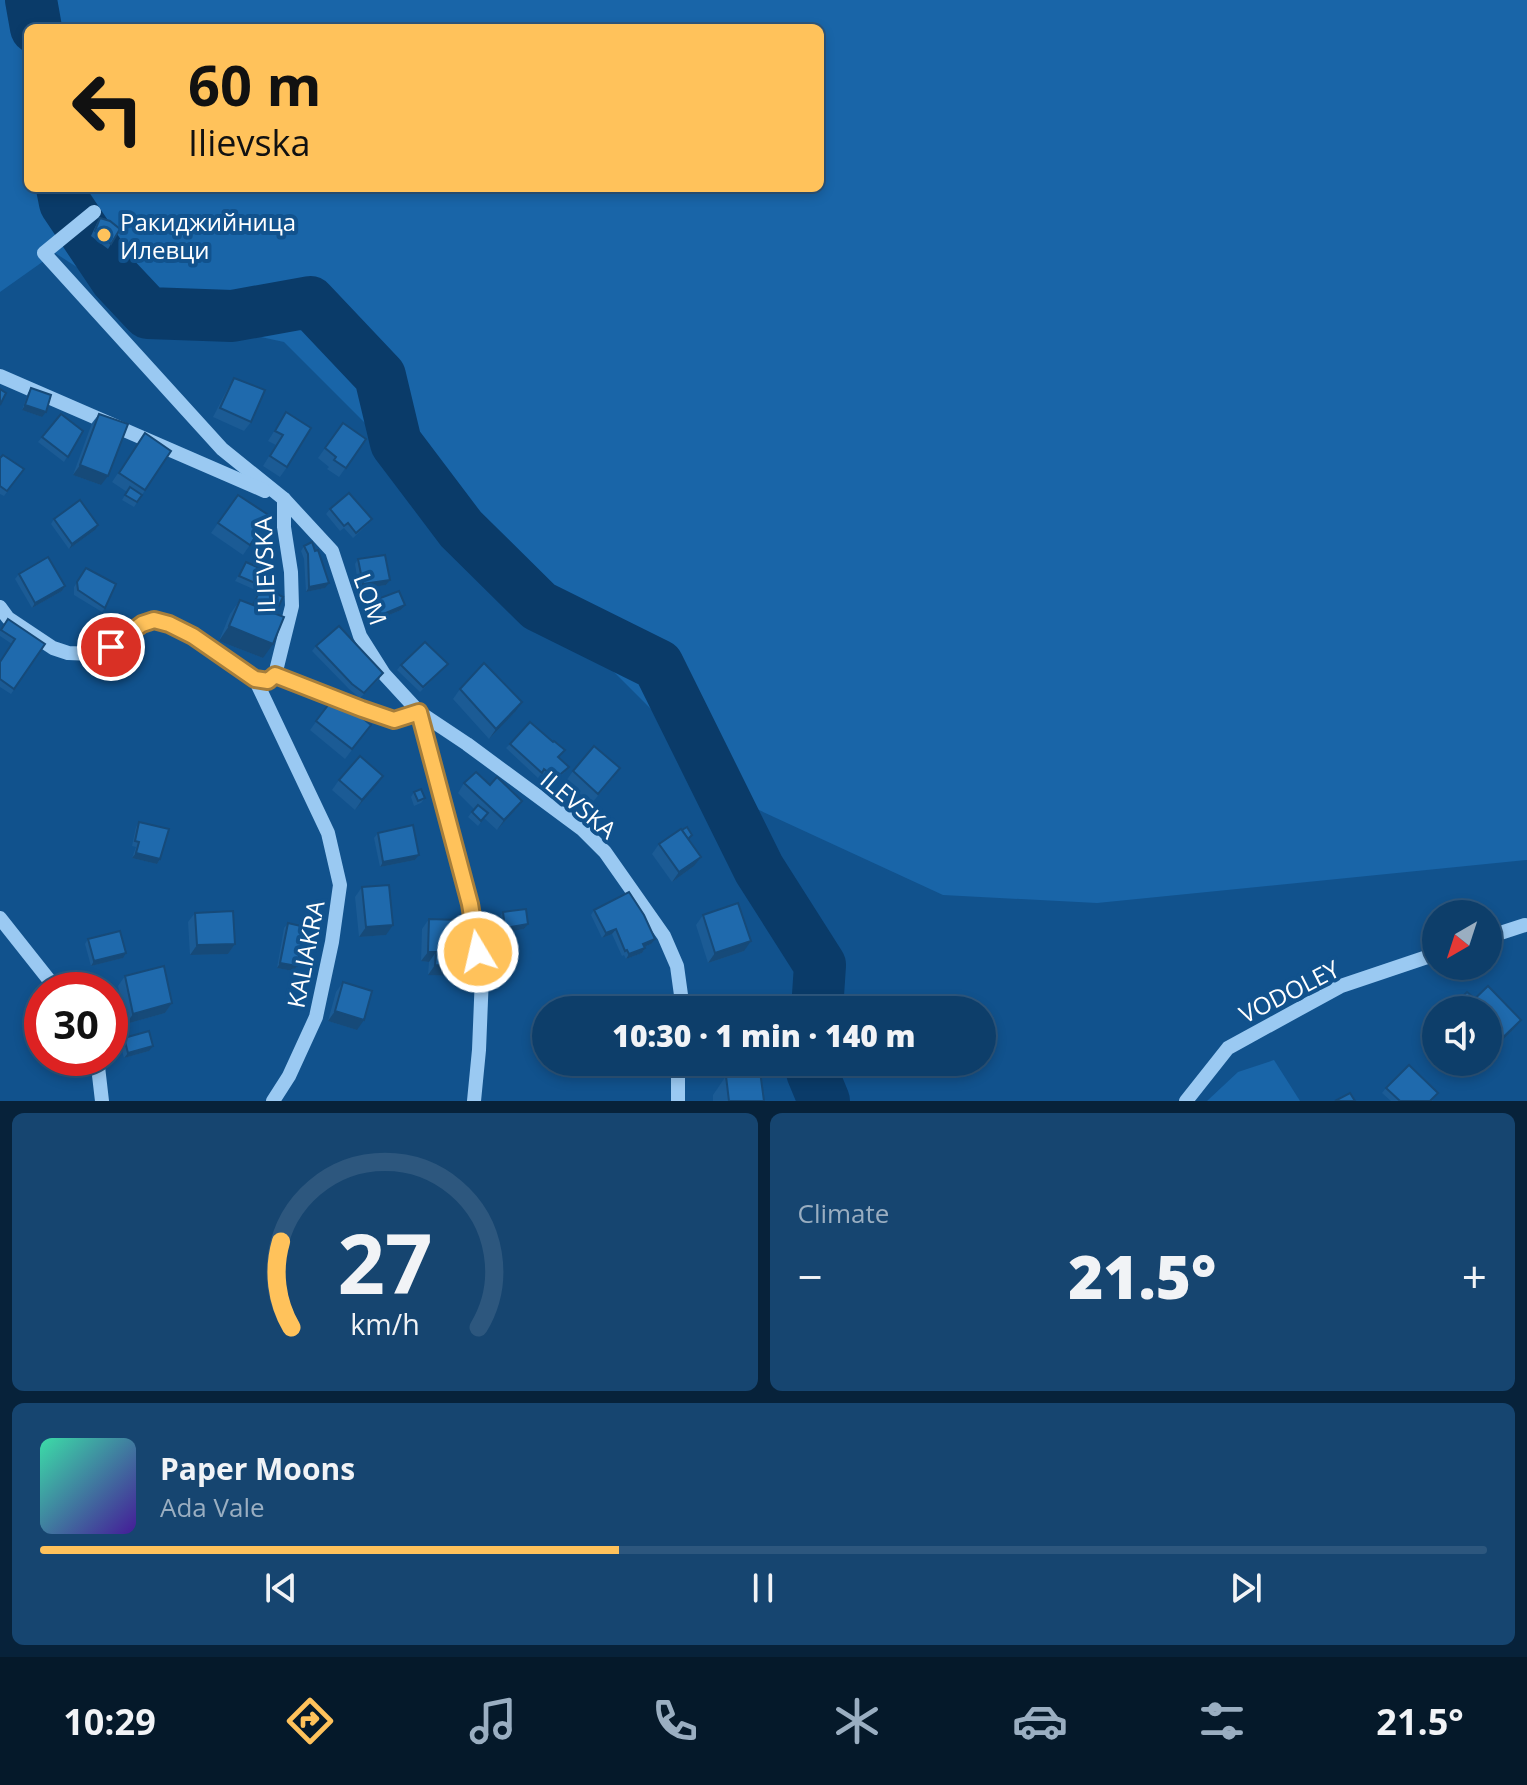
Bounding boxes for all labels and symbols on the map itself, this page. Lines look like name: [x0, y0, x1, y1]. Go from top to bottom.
place label: Ракиджийница Илевци: [120, 205, 296, 266]
marker: Ракиджийница Илевци: [95, 226, 113, 244]
street label: ILIEVSKA: [246, 515, 282, 614]
street label: LOM: [346, 569, 396, 629]
pin: [77, 613, 145, 681]
street label: ILEVSKA: [534, 762, 625, 846]
street label: KALIAKRA: [278, 897, 332, 1011]
north arrow: [1422, 900, 1502, 980]
position arrow: [436, 910, 520, 994]
street label: VODOLEY: [1233, 951, 1345, 1030]
speed limit sign: 30: [24, 972, 128, 1076]

